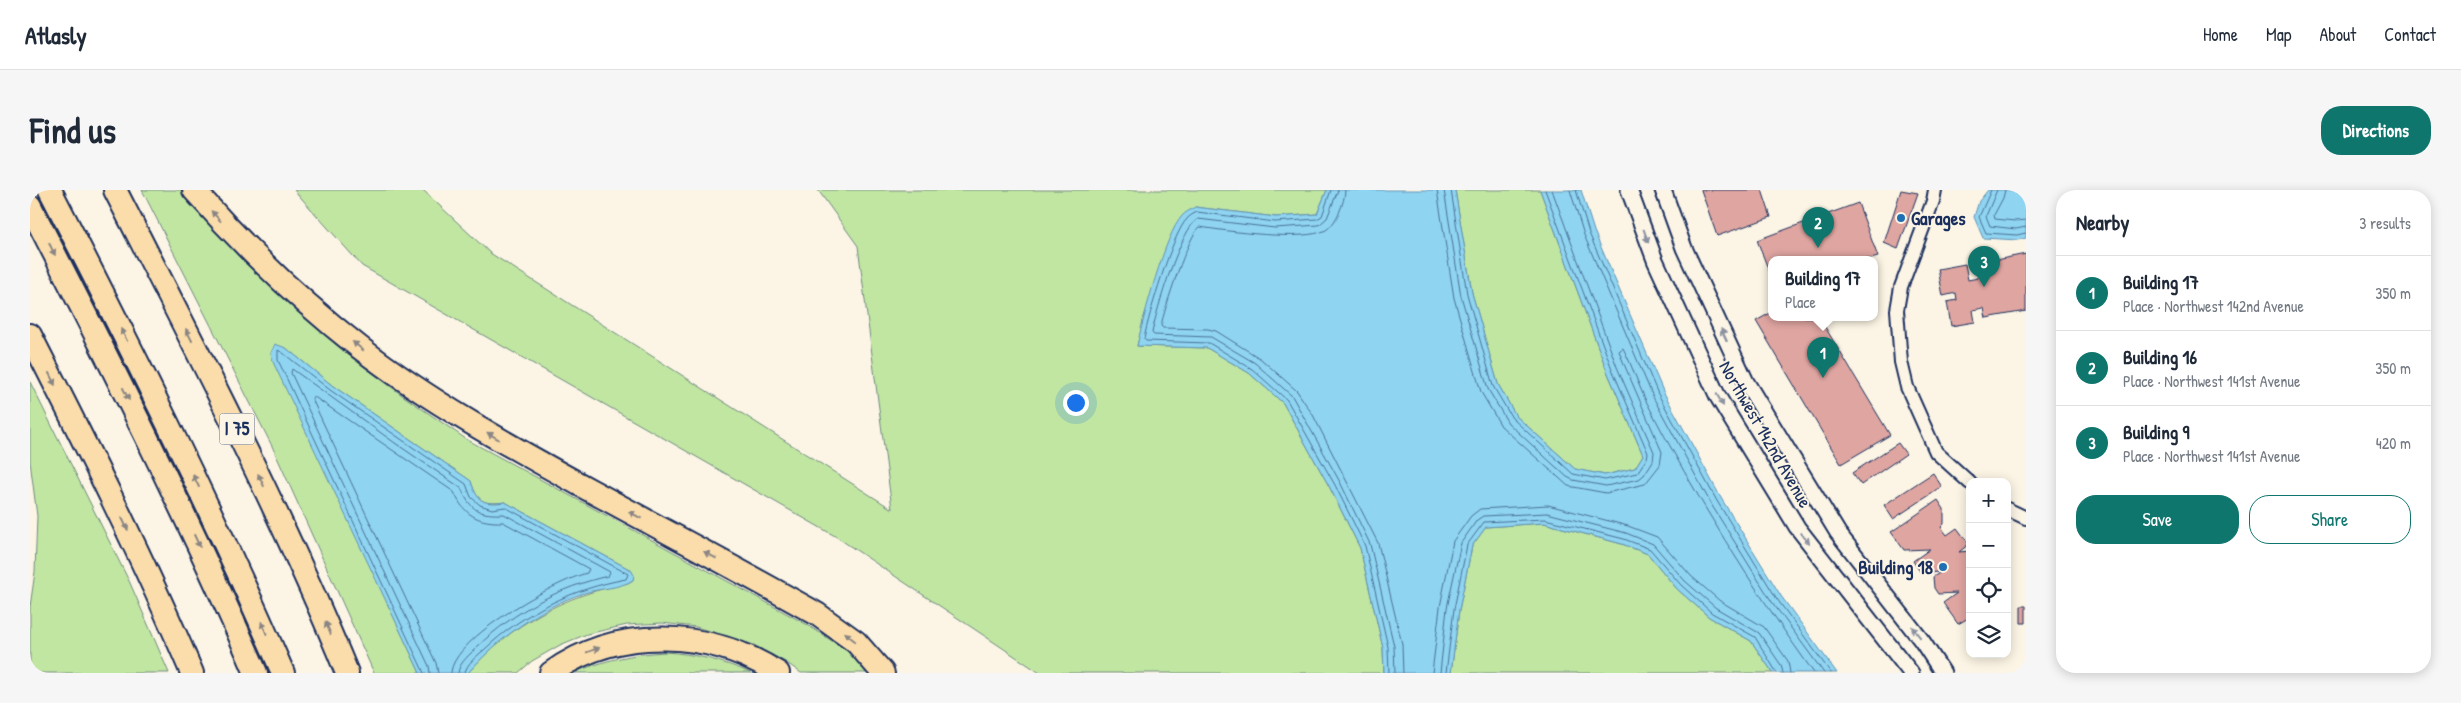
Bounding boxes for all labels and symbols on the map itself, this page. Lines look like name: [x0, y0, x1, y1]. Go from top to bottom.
place label: Garages: [1911, 205, 1966, 232]
pin: 2: [1802, 207, 1834, 248]
one-way arrow: [211, 209, 222, 222]
marker: Garages: [1895, 212, 1907, 224]
one-way arrow: [1642, 229, 1650, 244]
one-way arrow: [48, 242, 56, 257]
pin: 3: [1968, 246, 2000, 287]
one-way arrow: [185, 327, 193, 342]
one-way arrow: [120, 328, 128, 342]
one-way arrow: [1720, 328, 1728, 342]
pin: 1: [1807, 337, 1839, 378]
one-way arrow: [352, 340, 365, 351]
street label: Northwest 142nd Avenue: [1713, 356, 1819, 513]
one-way arrow: [48, 371, 56, 386]
one-way arrow: [122, 387, 130, 401]
your location: [1063, 390, 1089, 416]
one-way arrow: [1716, 392, 1724, 407]
road number: I 75: [220, 413, 254, 444]
one-way arrow: [486, 432, 499, 441]
one-way arrow: [192, 473, 201, 488]
one-way arrow: [257, 473, 265, 487]
one-way arrow: [629, 510, 642, 519]
one-way arrow: [121, 517, 129, 531]
one-way arrow: [1800, 531, 1811, 544]
one-way arrow: [192, 533, 201, 548]
one-way arrow: [702, 551, 717, 559]
place label: Building 18: [1858, 554, 1933, 581]
marker: Building 18: [1937, 561, 1949, 573]
one-way arrow: [260, 621, 268, 635]
one-way arrow: [323, 621, 331, 635]
one-way arrow: [1911, 626, 1921, 639]
one-way arrow: [843, 632, 856, 643]
one-way arrow: [586, 646, 601, 654]

